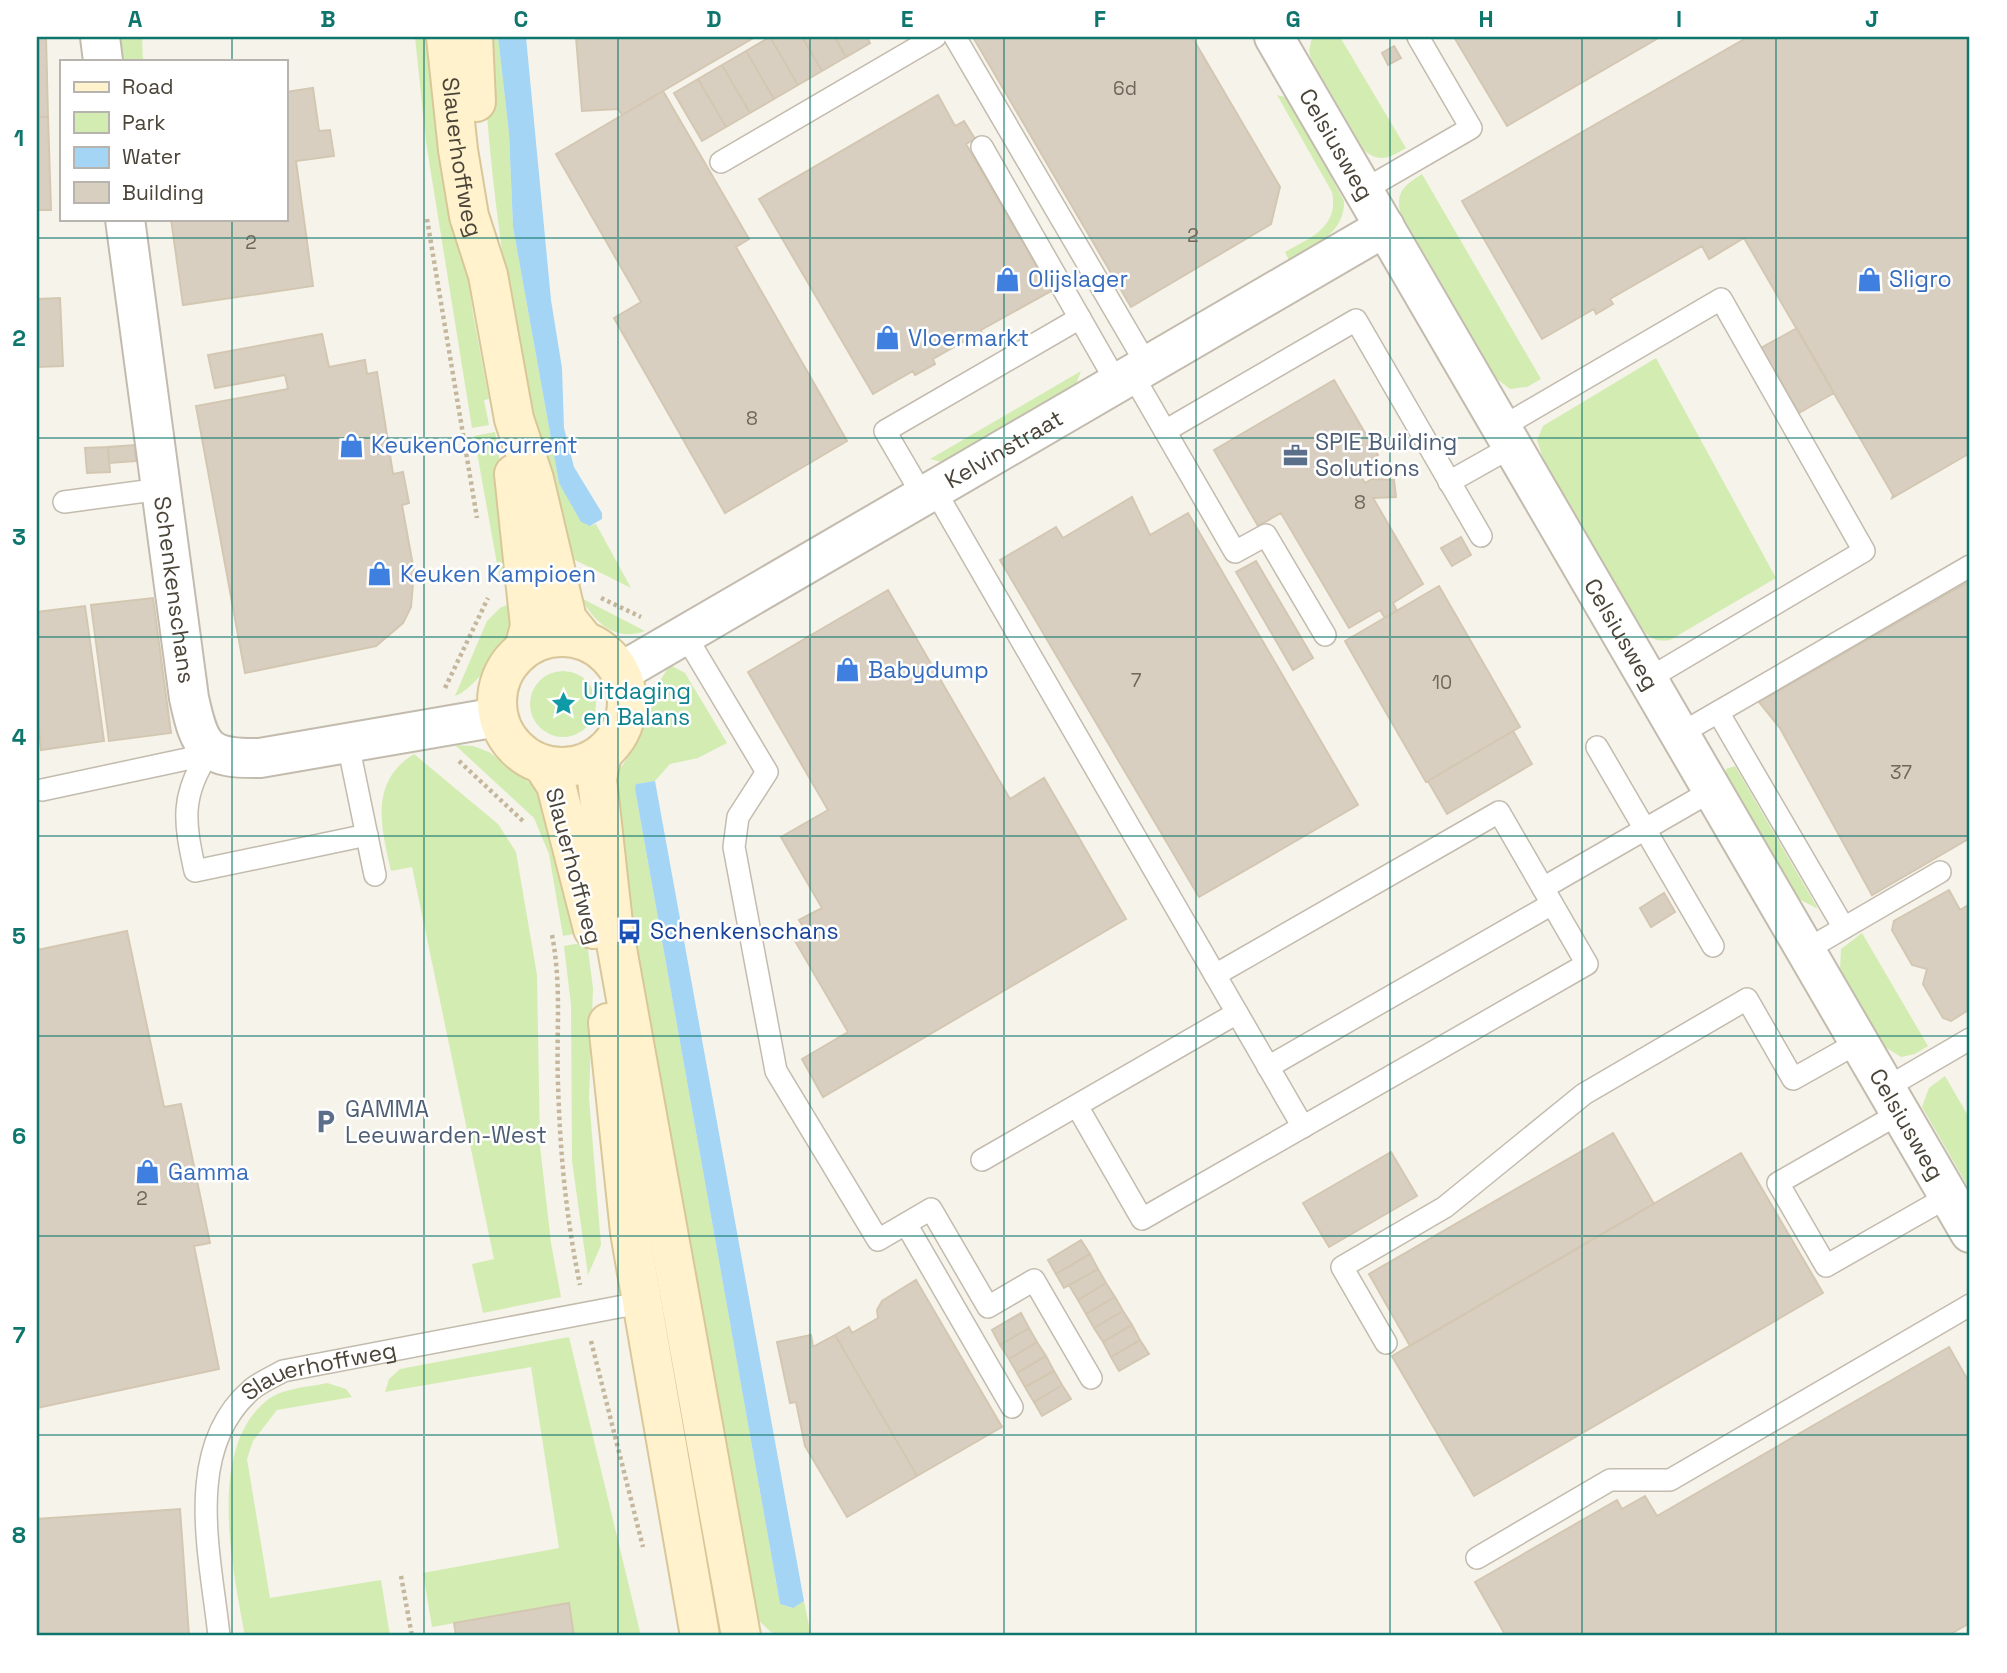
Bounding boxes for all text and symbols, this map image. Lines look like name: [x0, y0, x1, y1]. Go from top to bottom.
text: A: [128, 4, 143, 34]
text: B: [320, 4, 336, 34]
text: C: [514, 4, 528, 34]
text: D: [706, 4, 722, 34]
text: E: [901, 4, 913, 34]
text: F: [1094, 4, 1106, 34]
text: G: [1285, 4, 1301, 34]
text: H: [1478, 4, 1494, 34]
text: I: [1676, 4, 1682, 34]
text: J: [1865, 4, 1879, 34]
legend: [60, 60, 287, 220]
text: Road: [122, 73, 174, 100]
street label: Slauerhoffweg: [435, 76, 490, 241]
house number: 6d: [1113, 76, 1137, 101]
street label: Celsiusweg: [1292, 83, 1381, 205]
text: Park: [122, 109, 166, 136]
text: 1: [14, 123, 24, 153]
text: Water: [122, 143, 181, 170]
text: Building: [122, 179, 204, 206]
house number: 2: [1187, 223, 1199, 248]
house number: 2: [245, 230, 257, 255]
place label: Olijslager: [1028, 264, 1128, 294]
place label: Sligro: [1889, 264, 1952, 294]
shop icon: Olijslager: [994, 265, 1022, 293]
shop icon: Sligro: [1855, 265, 1883, 293]
text: 2: [12, 323, 26, 353]
place label: Vloermarkt: [908, 323, 1029, 353]
shop icon: Vloermarkt: [874, 324, 902, 352]
street label: Kelvinstraat: [939, 403, 1068, 495]
house number: 8: [746, 406, 758, 431]
place label: SPIE Building Solutions: [1315, 427, 1457, 483]
place label: KeukenConcurrent: [371, 430, 578, 460]
shop icon: KeukenConcurrent: [337, 431, 365, 459]
office icon: SPIE Building Solutions: [1281, 441, 1309, 469]
house number: 8: [1354, 490, 1366, 515]
street label: Schenkenschans: [147, 494, 202, 685]
text: 3: [12, 522, 26, 552]
place label: Keuken Kampioen: [400, 559, 596, 589]
shop icon: Keuken Kampioen: [366, 560, 394, 588]
street label: Celsiusweg: [1577, 573, 1666, 696]
place label: Babydump: [868, 655, 989, 685]
shop icon: Babydump: [834, 656, 862, 684]
house number: 7: [1131, 668, 1142, 693]
house number: 10: [1432, 670, 1452, 695]
place label: Uitdaging en Balans: [583, 676, 691, 732]
place icon: Uitdaging en Balans: [549, 690, 577, 718]
text: 4: [12, 722, 27, 752]
house number: 37: [1890, 760, 1912, 785]
street label: Slauerhoffweg: [539, 784, 609, 948]
place label: Schenkenschans: [650, 916, 839, 946]
bus stop icon: Schenkenschans: [616, 917, 644, 945]
text: 5: [12, 921, 26, 951]
street label: Celsiusweg: [1862, 1063, 1951, 1186]
place label: GAMMA Leeuwarden-West: [345, 1094, 547, 1150]
parking icon: GAMMA Leeuwarden-West: [311, 1108, 339, 1136]
text: 6: [12, 1121, 26, 1151]
place label: Gamma: [168, 1157, 249, 1187]
shop icon: Gamma: [134, 1158, 162, 1186]
house number: 2: [136, 1186, 148, 1211]
text: 7: [13, 1320, 26, 1350]
street label: Slauerhoffweg: [235, 1335, 399, 1407]
text: 8: [12, 1520, 26, 1550]

